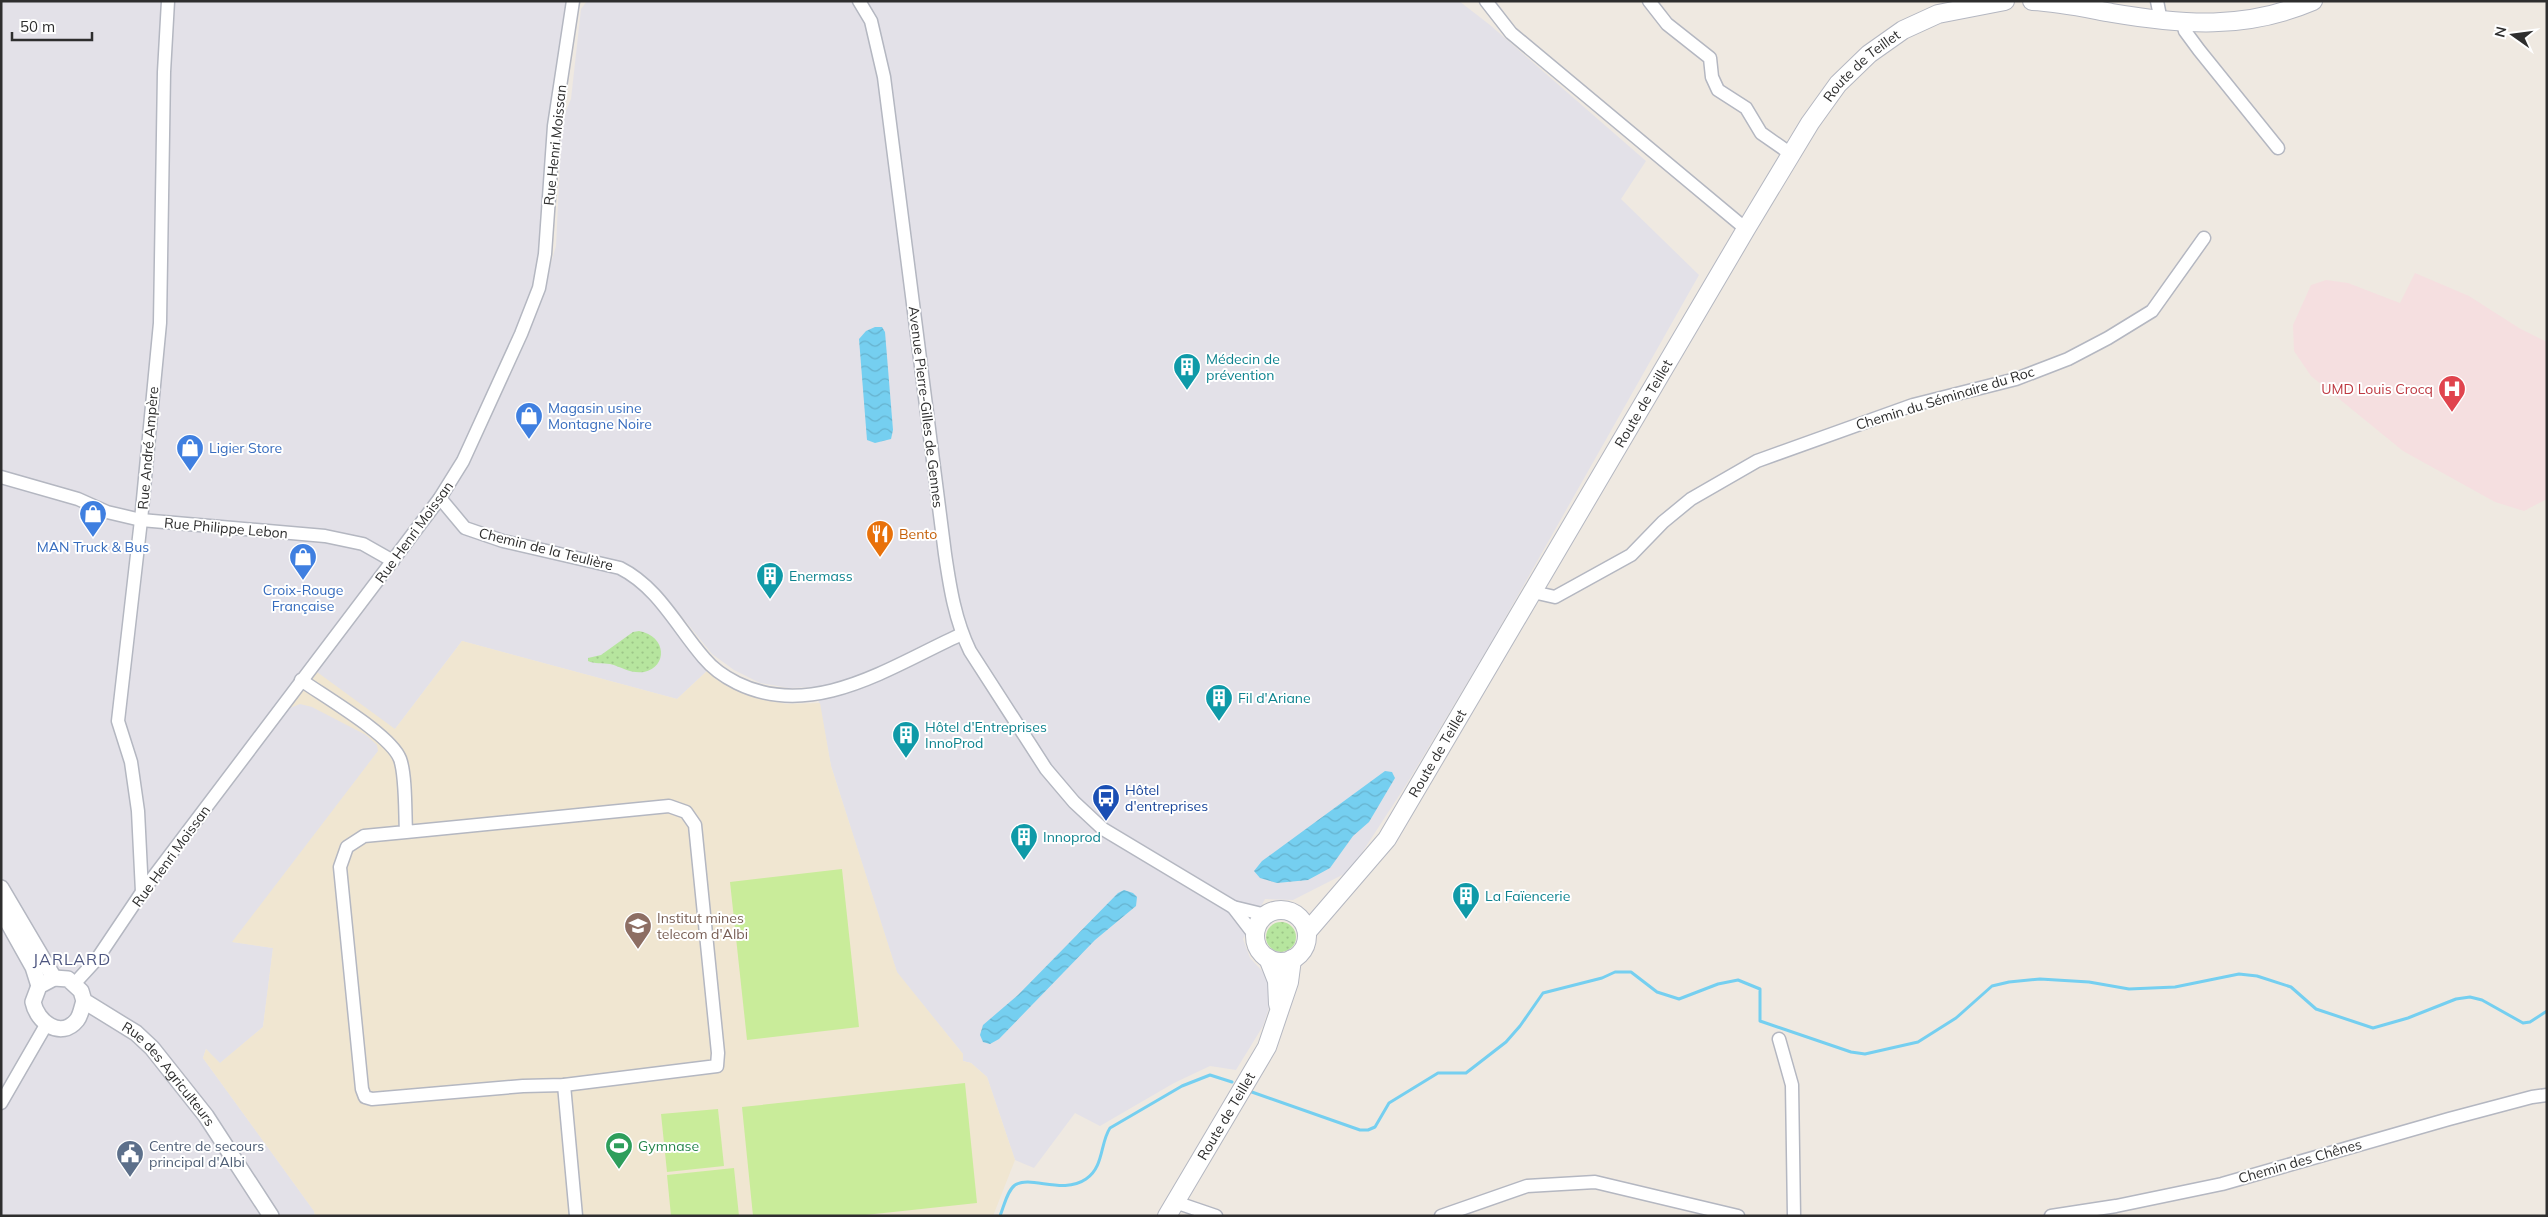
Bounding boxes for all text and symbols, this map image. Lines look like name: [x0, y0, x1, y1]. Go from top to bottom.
scale bar: [12, 10, 92, 42]
north arrow: [2488, 10, 2538, 60]
text: 50 m: [20, 17, 55, 36]
text: N: [2490, 25, 2510, 39]
street label: Route de Teillet: [1819, 26, 1904, 105]
street label: Rue Henri Moissan: [540, 84, 570, 206]
street label: Avenue Pierre-Gilles de Gennes: [905, 305, 947, 509]
place label: Médecin de prévention: [1206, 350, 1280, 384]
building icon: Médecin de prévention: [1172, 352, 1202, 391]
street label: Route de Teillet: [1610, 356, 1676, 451]
street label: Chemin du Séminaire du Roc: [1854, 362, 2037, 434]
hospital icon: UMD Louis Crocq: [2437, 374, 2467, 413]
place label: UMD Louis Crocq: [2321, 380, 2433, 398]
street label: Rue André Ampère: [134, 386, 162, 510]
place label: Magasin usine Montagne Noire: [548, 399, 652, 433]
shop icon: Magasin usine Montagne Noire: [514, 401, 544, 440]
shop icon: Ligier Store: [175, 433, 205, 472]
place label: Ligier Store: [209, 439, 282, 457]
street label: Rue Henri Moissan: [371, 478, 457, 586]
shop icon: MAN Truck & Bus: [78, 499, 108, 538]
street label: Rue Philippe Lebon: [163, 514, 289, 542]
restaurant icon: Bento: [865, 519, 895, 558]
street label: Chemin de la Teulière: [477, 524, 615, 574]
place label: Bento: [899, 525, 937, 543]
place label: MAN Truck & Bus: [37, 538, 149, 556]
shop icon: Croix-Rouge Française: [288, 542, 318, 581]
building icon: Enermass: [755, 561, 785, 600]
place label: Enermass: [789, 567, 853, 585]
place label: Croix-Rouge Française: [263, 581, 343, 615]
building icon: Fil d'Ariane: [1204, 683, 1234, 722]
place label: Fil d'Ariane: [1238, 689, 1311, 707]
street label: Route de Teillet: [1405, 706, 1470, 801]
place label: Hôtel d'Entreprises InnoProd: [925, 718, 1047, 752]
building icon: Hôtel d'Entreprises InnoProd: [891, 720, 921, 759]
place label: Hôtel d'entreprises: [1125, 781, 1208, 815]
bus stop icon: Hôtel d'entreprises: [1091, 783, 1121, 822]
street label: Rue Henri Moissan: [128, 802, 214, 910]
building icon: Innoprod: [1009, 822, 1039, 861]
place label: Innoprod: [1043, 828, 1101, 846]
building icon: La Faïencerie: [1451, 881, 1481, 920]
place label: La Faïencerie: [1485, 887, 1570, 905]
place label: Institut mines telecom d'Albi: [657, 909, 748, 943]
school or university icon: Institut mines telecom d'Albi: [623, 911, 653, 950]
district label: JARLARD: [33, 949, 111, 969]
street label: Rue des Agriculteurs: [119, 1018, 219, 1129]
street label: Route de Teillet: [1193, 1069, 1259, 1163]
sports icon: Gymnase: [604, 1131, 634, 1170]
street label: Chemin des Chênes: [2236, 1135, 2364, 1187]
place label: Centre de secours principal d'Albi: [149, 1137, 264, 1171]
place label: Gymnase: [638, 1137, 699, 1155]
public building icon: Centre de secours principal d'Albi: [115, 1139, 145, 1178]

